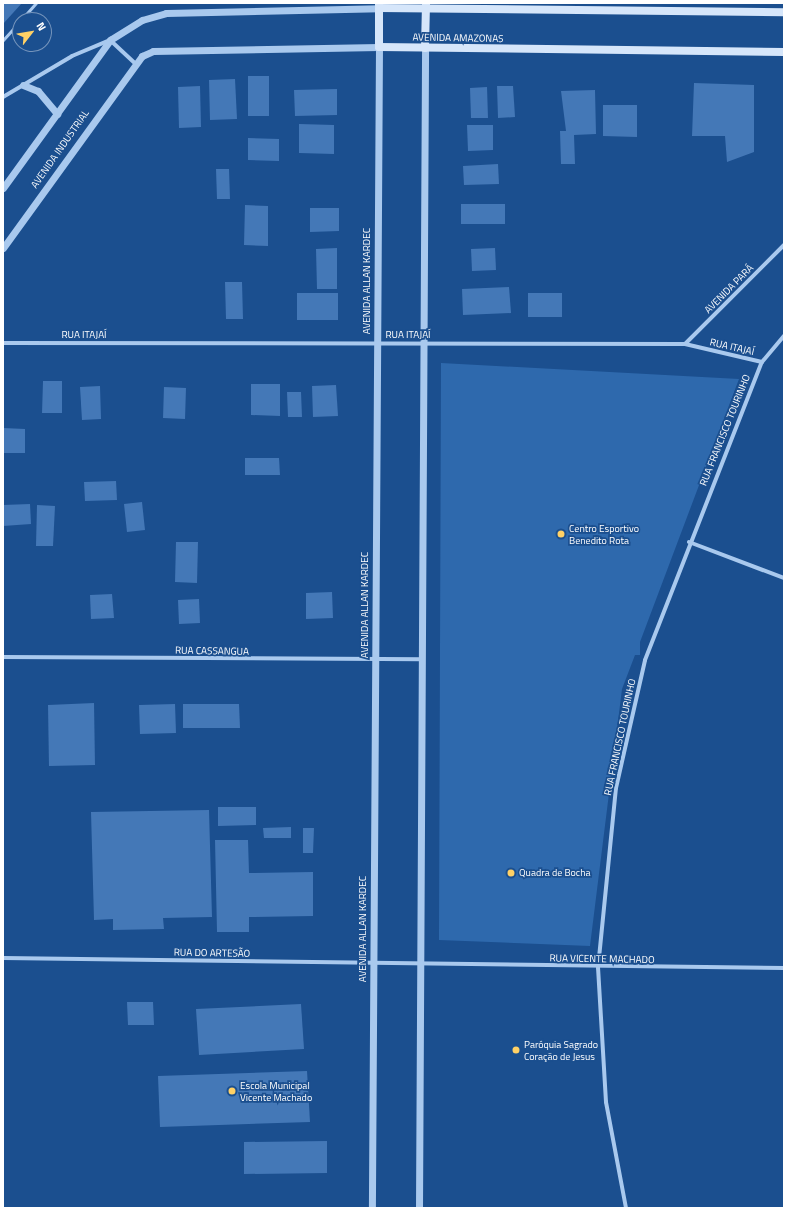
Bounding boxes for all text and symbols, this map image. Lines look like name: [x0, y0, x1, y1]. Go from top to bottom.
north arrow: [12, 12, 52, 52]
text: N: [33, 19, 50, 34]
street label: AVENIDA AMAZONAS: [412, 31, 504, 45]
street label: AVENIDA INDUSTRIAL: [28, 108, 92, 190]
street label: AVENIDA ALLAN KARDEC: [361, 228, 373, 334]
street label: AVENIDA PARÁ: [702, 262, 756, 316]
street label: RUA ITAJAÍ: [61, 329, 107, 341]
street label: RUA ITAJAÍ: [385, 329, 431, 341]
street label: RUA ITAJAÍ: [709, 336, 755, 358]
street label: RUA FRANCISCO TOURINHO: [697, 373, 753, 487]
place label: Centro Esportivo Benedito Rota: [569, 522, 639, 546]
marker: Centro Esportivo Benedito Rota: [556, 529, 566, 539]
street label: AVENIDA ALLAN KARDEC: [359, 552, 371, 658]
street label: RUA CASSANGUA: [175, 644, 249, 658]
street label: RUA FRANCISCO TOURINHO: [602, 678, 638, 796]
place label: Quadra de Bocha: [519, 867, 591, 879]
marker: Quadra de Bocha: [506, 868, 516, 878]
street label: AVENIDA ALLAN KARDEC: [357, 876, 369, 982]
street label: RUA DO ARTESÃO: [174, 946, 250, 960]
street label: RUA VICENTE MACHADO: [549, 952, 655, 966]
place label: Paróquia Sagrado Coração de Jesus: [524, 1038, 598, 1062]
marker: Paróquia Sagrado Coração de Jesus: [511, 1045, 521, 1055]
place label: Escola Municipal Vicente Machado: [240, 1079, 312, 1102]
marker: Escola Municipal Vicente Machado: [227, 1086, 237, 1096]

